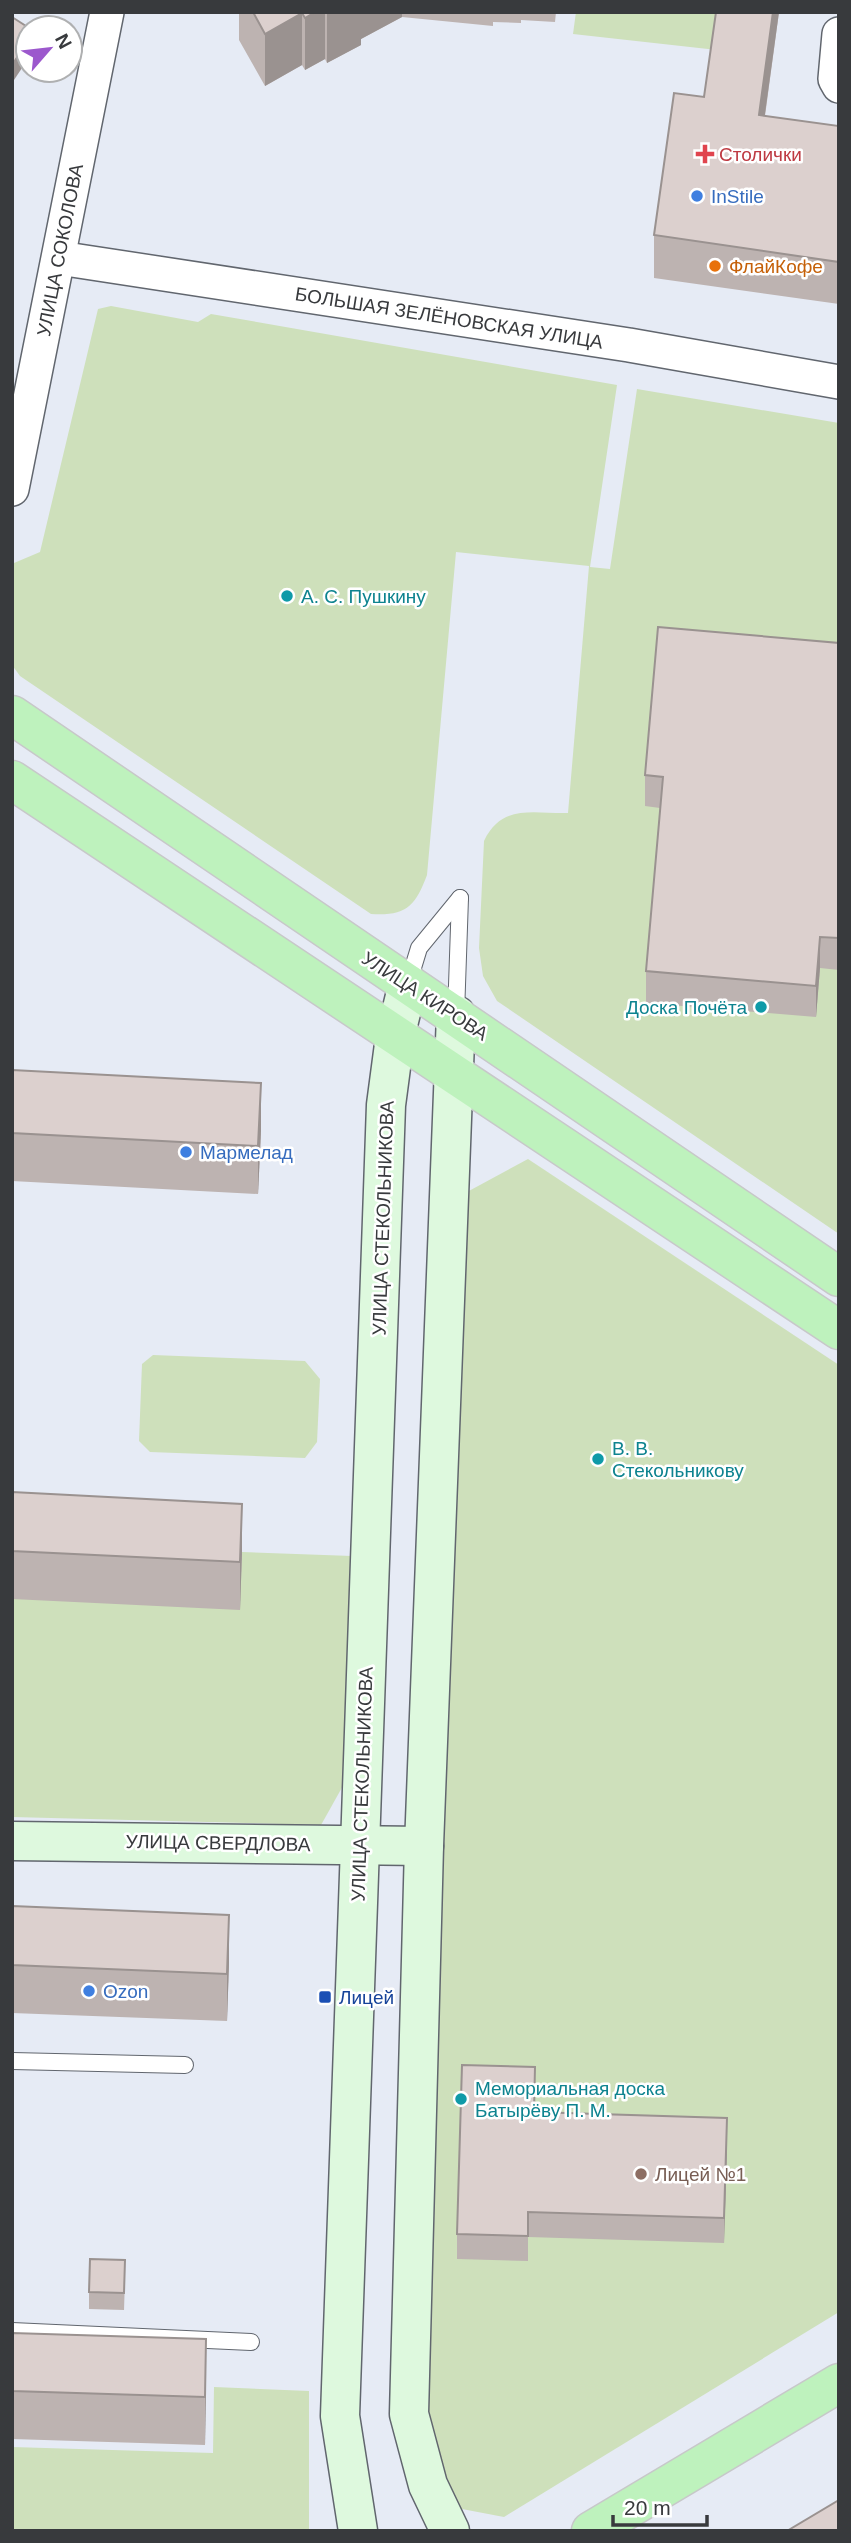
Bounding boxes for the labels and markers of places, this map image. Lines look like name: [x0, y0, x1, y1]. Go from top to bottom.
place label: Столички: [719, 144, 802, 165]
marker: Столички: [697, 146, 713, 162]
place label: InStile: [711, 186, 764, 207]
marker: InStile: [689, 188, 705, 204]
place label: ФлайКофе: [729, 256, 823, 277]
marker: ФлайКофе: [707, 258, 723, 274]
place label: А. С. Пушкину: [301, 586, 426, 607]
marker: А. С. Пушкину: [279, 588, 295, 604]
place label: Доска Почёта: [626, 997, 747, 1018]
marker: Доска Почёта: [753, 999, 769, 1015]
place label: Мармелад: [200, 1142, 293, 1163]
marker: Мармелад: [178, 1144, 194, 1160]
place label: В. В. Стекольникову: [612, 1438, 744, 1481]
marker: В. В. Стекольникову: [590, 1451, 606, 1467]
place label: Ozon: [103, 1981, 148, 2002]
marker: Ozon: [81, 1983, 97, 1999]
place label: Лицeй: [339, 1987, 394, 2008]
marker: Лицeй: [317, 1989, 333, 2005]
place label: Мемориальная доска Батырёву П. М.: [475, 2078, 665, 2121]
marker: Мемориальная доска Батырёву П. М.: [453, 2091, 469, 2107]
place label: Лицeй №1: [655, 2164, 746, 2185]
marker: Лицeй №1: [633, 2166, 649, 2182]

